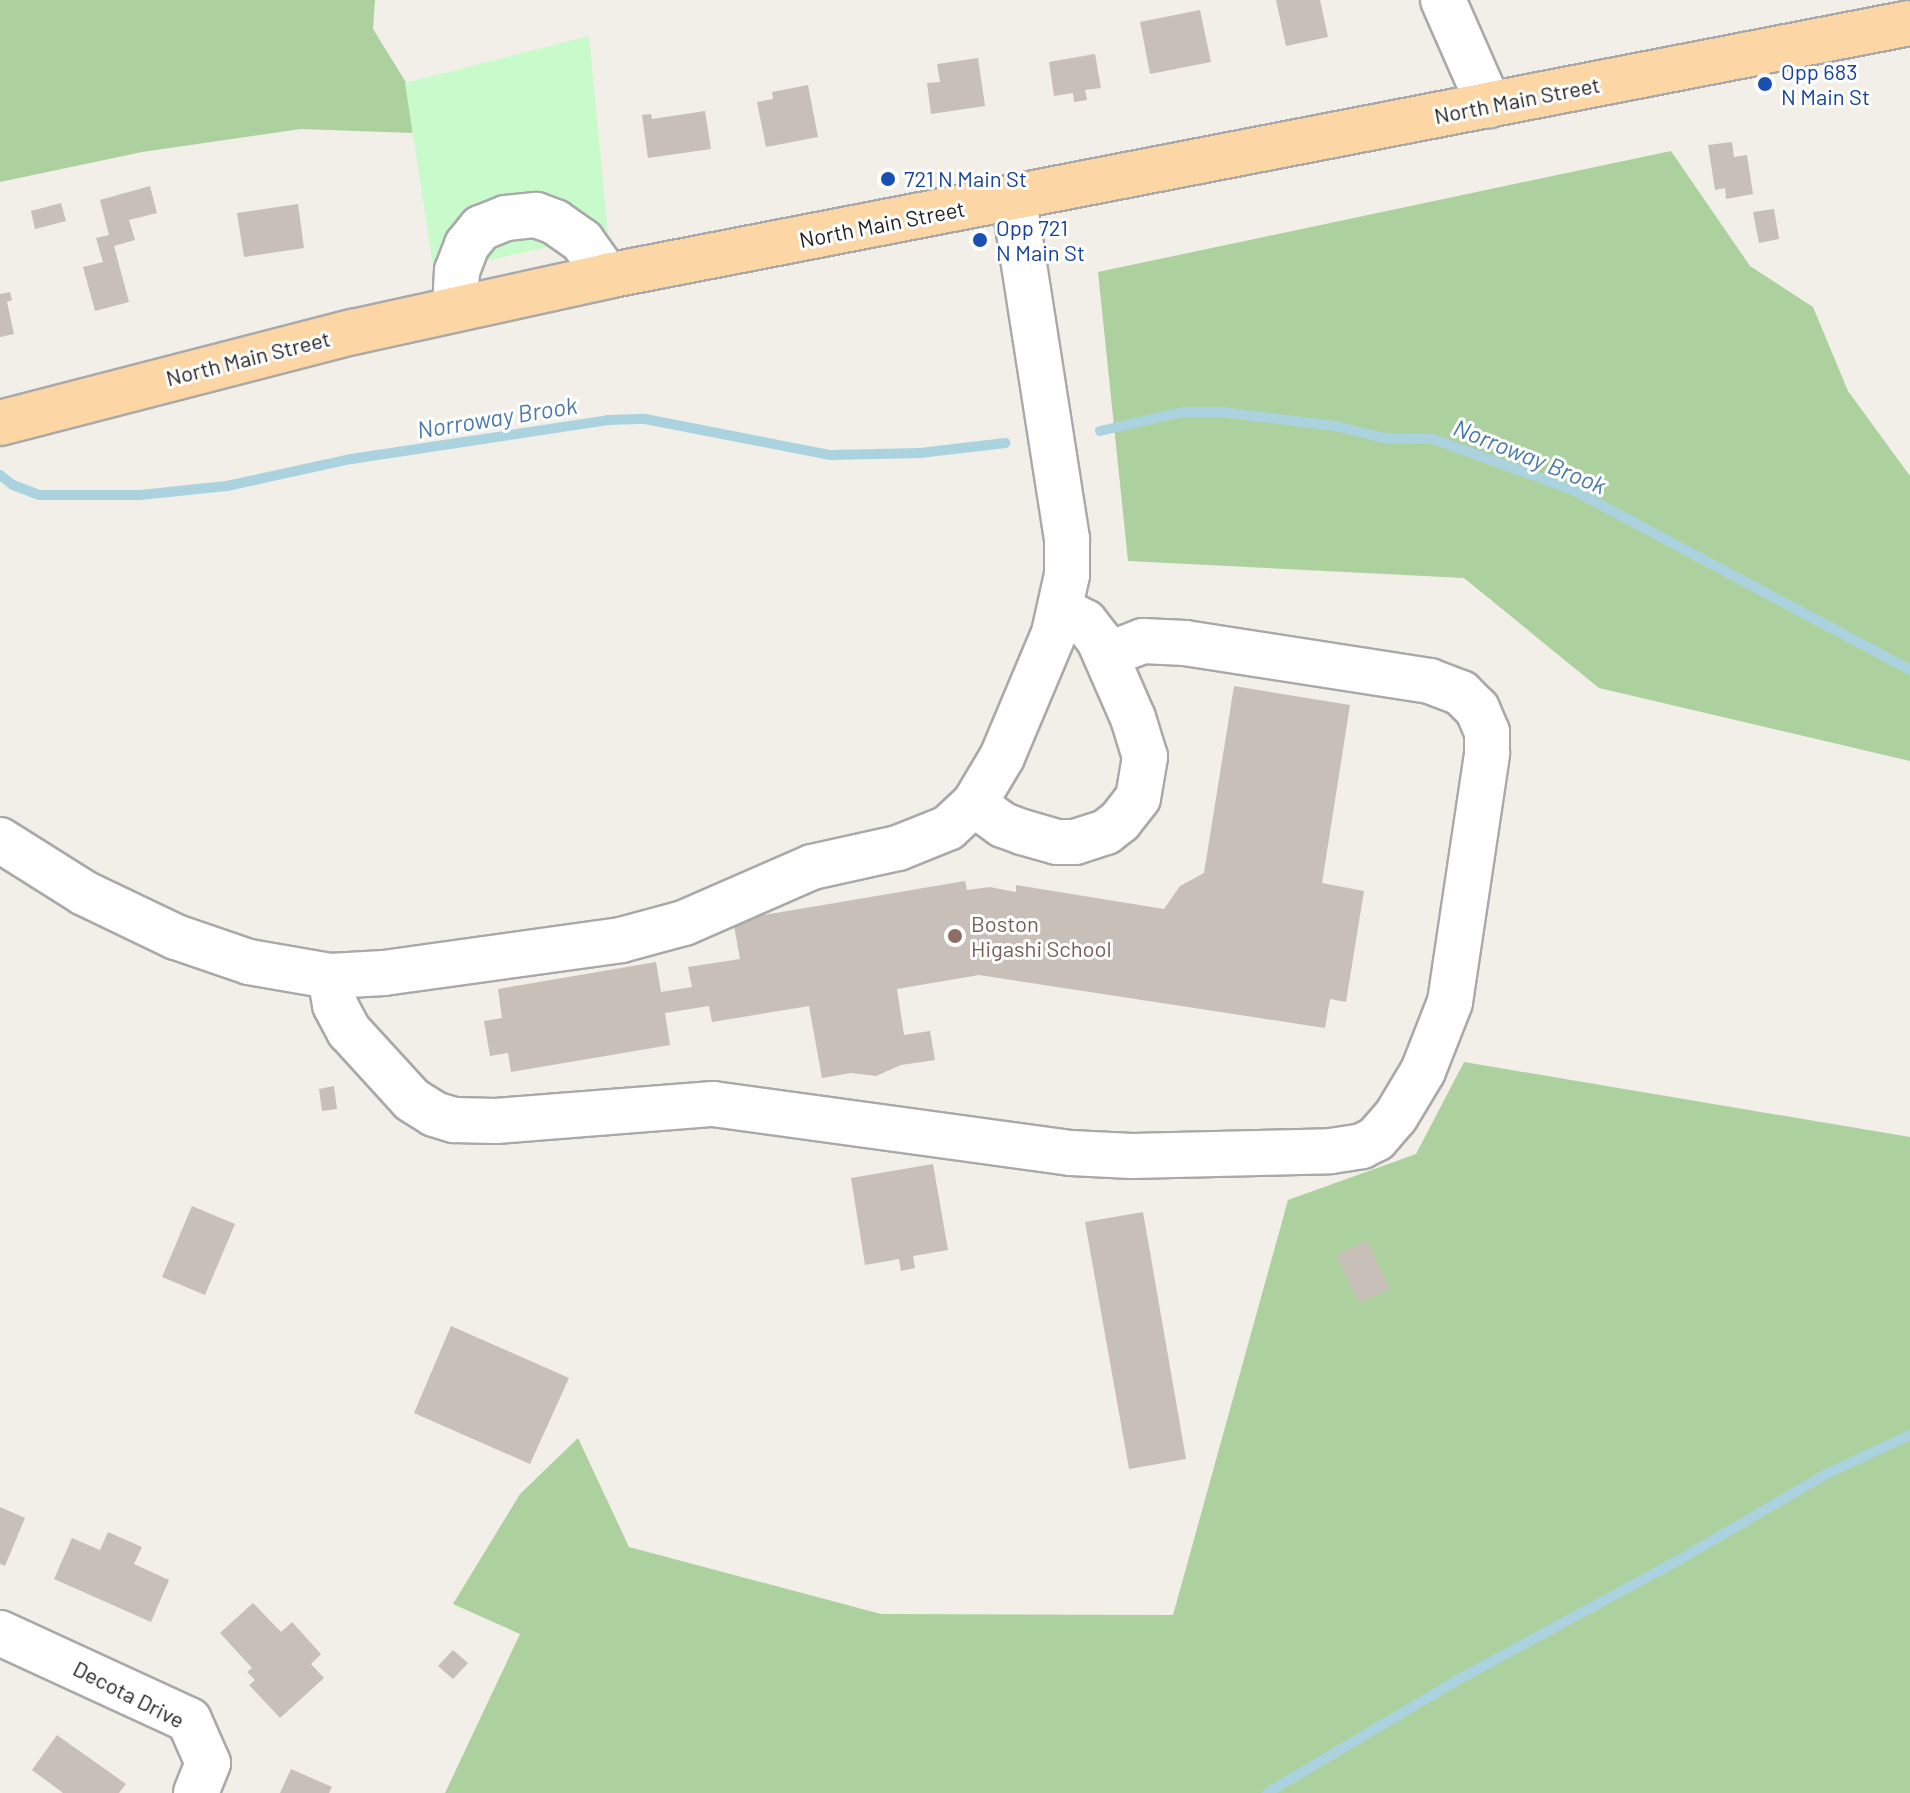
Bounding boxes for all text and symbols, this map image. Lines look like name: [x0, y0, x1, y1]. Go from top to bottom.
place label: Opp 683 N Main St: [1781, 58, 1870, 110]
street label: North Main Street: [1432, 71, 1602, 129]
marker: Opp 683 N Main St: [1756, 75, 1774, 93]
place label: 721 N Main St: [904, 166, 1027, 192]
marker: 721 N Main St: [879, 170, 897, 188]
street label: North Main Street: [797, 195, 967, 253]
place label: Opp 721 N Main St: [996, 214, 1085, 266]
marker: Opp 721 N Main St: [971, 231, 989, 249]
street label: North Main Street: [163, 325, 333, 391]
water label: Norroway Brook: [415, 390, 579, 444]
water label: Norroway Brook: [1450, 412, 1610, 500]
place label: Boston Higashi School: [971, 910, 1111, 962]
marker: Boston Higashi School: [946, 927, 964, 945]
street label: Decota Drive: [69, 1655, 189, 1733]

